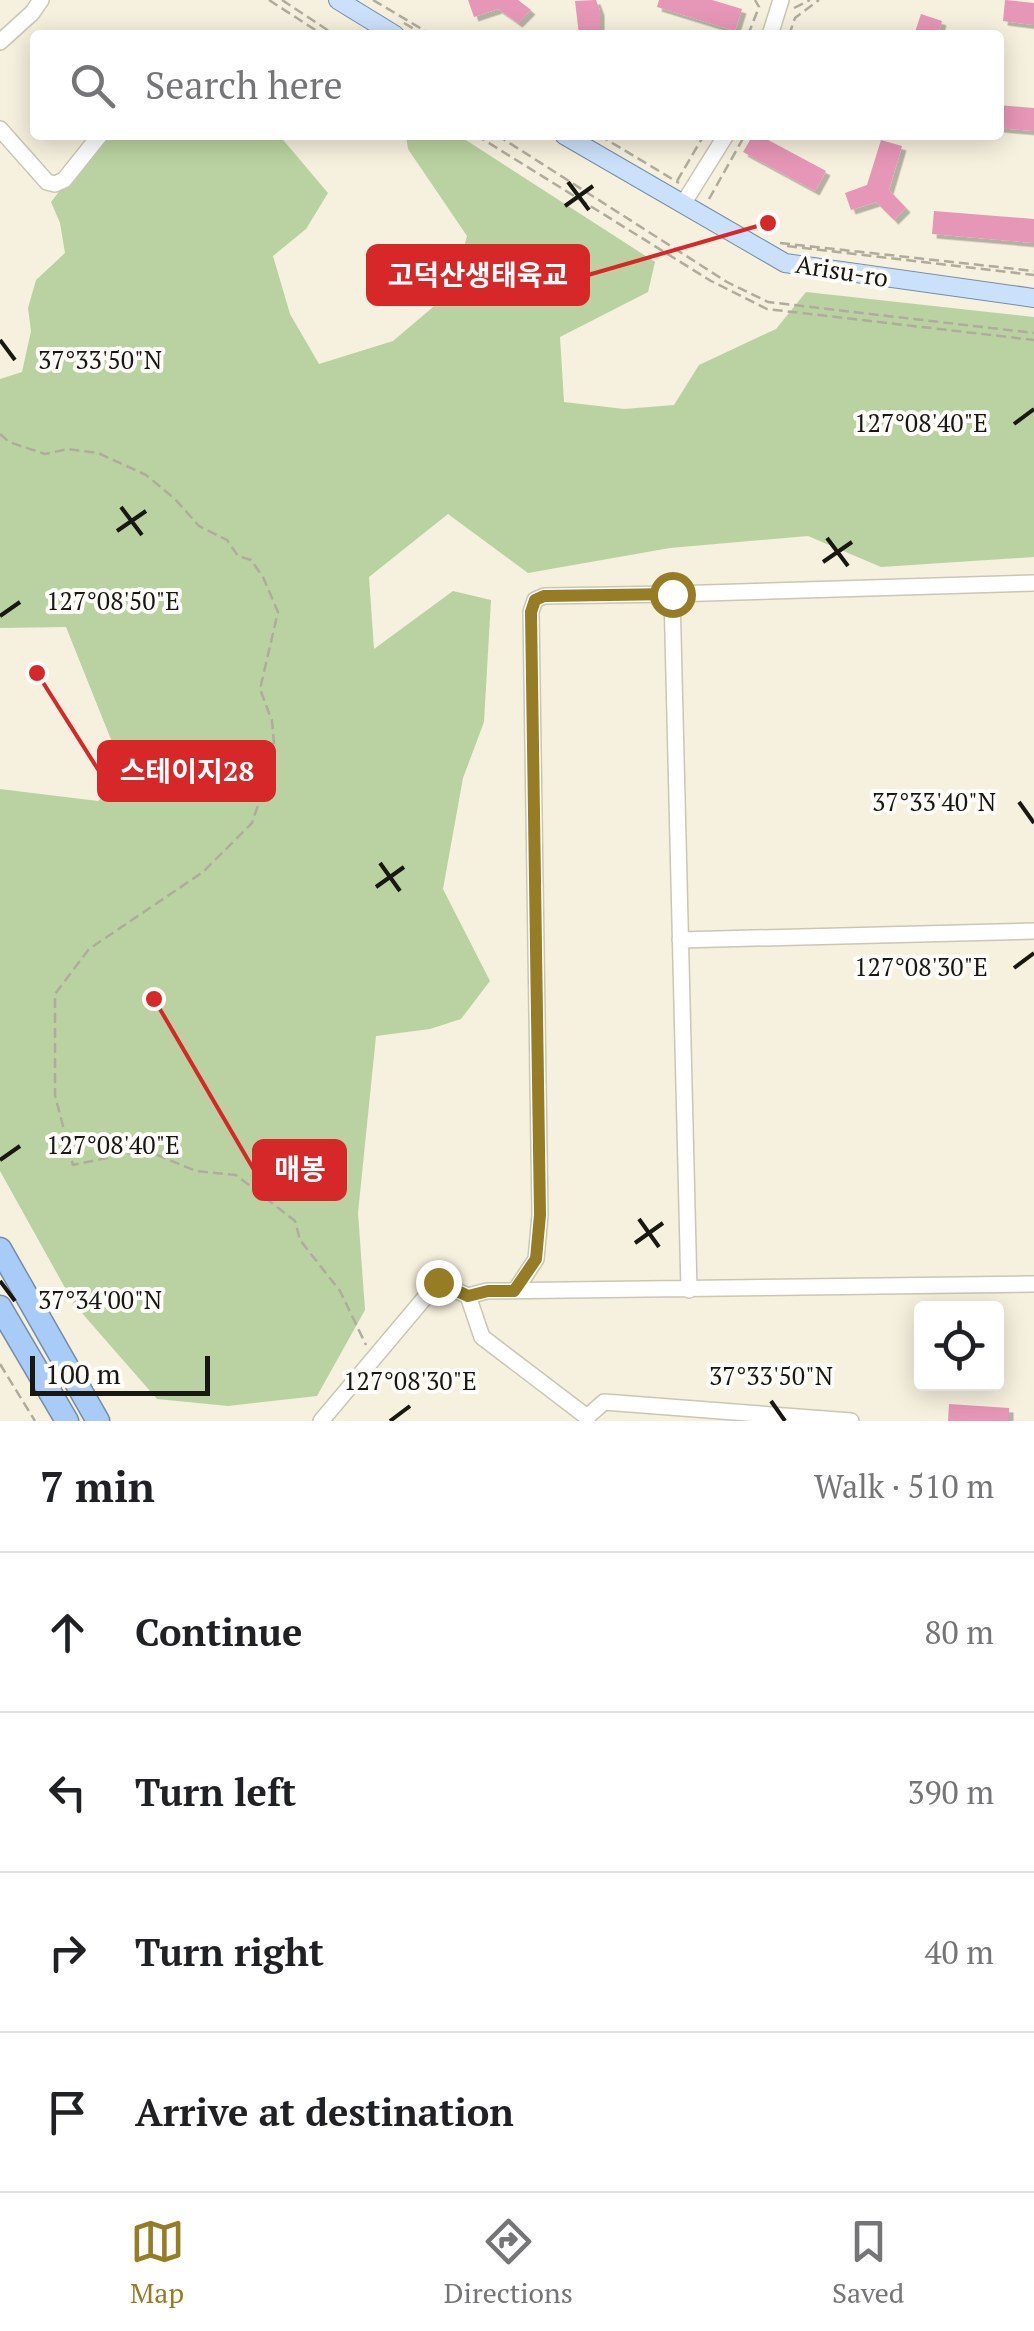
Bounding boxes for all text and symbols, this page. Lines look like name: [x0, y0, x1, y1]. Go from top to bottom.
search box: [30, 30, 1004, 140]
icon: search: [65, 58, 120, 113]
text: Search here: [145, 60, 343, 110]
callout: 고덕산생태육교: [368, 246, 588, 304]
street label: Arisu-ro: [793, 247, 891, 294]
text: 고덕산생태육교: [388, 256, 568, 293]
text: 37°33'50"N: [38, 343, 162, 376]
text: 127°08'40"E: [854, 406, 988, 439]
route start: [650, 572, 696, 618]
text: 127°08'50"E: [46, 584, 180, 617]
callout: 스테이지28: [99, 742, 274, 800]
text: 스테이지28: [120, 752, 254, 789]
text: 37°33'40"N: [872, 785, 996, 818]
text: 127°08'30"E: [854, 950, 988, 983]
text: 127°08'40"E: [46, 1128, 180, 1161]
callout: 매봉: [254, 1141, 345, 1199]
text: 매봉: [274, 1150, 326, 1187]
route end: [416, 1260, 462, 1306]
text: 37°34'00"N: [38, 1283, 162, 1316]
map controls: [914, 1301, 1004, 1391]
button: locate: [914, 1301, 1004, 1391]
scale bar: [30, 1351, 210, 1396]
text: 100 m: [45, 1355, 121, 1392]
text: 37°33'50"N: [709, 1359, 833, 1392]
text: 127°08'30"E: [343, 1364, 477, 1397]
text: 7 min: [40, 1458, 155, 1514]
text: Walk · 510 m: [814, 1465, 994, 1507]
icon: ahead: [40, 1605, 95, 1660]
text: Continue: [135, 1607, 302, 1657]
text: 80 m: [924, 1611, 994, 1653]
icon: left: [40, 1765, 95, 1820]
text: Turn left: [135, 1767, 296, 1817]
text: 390 m: [907, 1771, 994, 1813]
icon: right: [40, 1925, 95, 1980]
text: Turn right: [135, 1927, 324, 1977]
text: 40 m: [924, 1931, 994, 1973]
icon: arrive: [40, 2085, 95, 2140]
text: Arrive at destination: [135, 2087, 514, 2137]
tab: Map: [130, 2214, 185, 2311]
tab: Directions: [444, 2214, 573, 2311]
tab: Saved: [832, 2214, 904, 2311]

